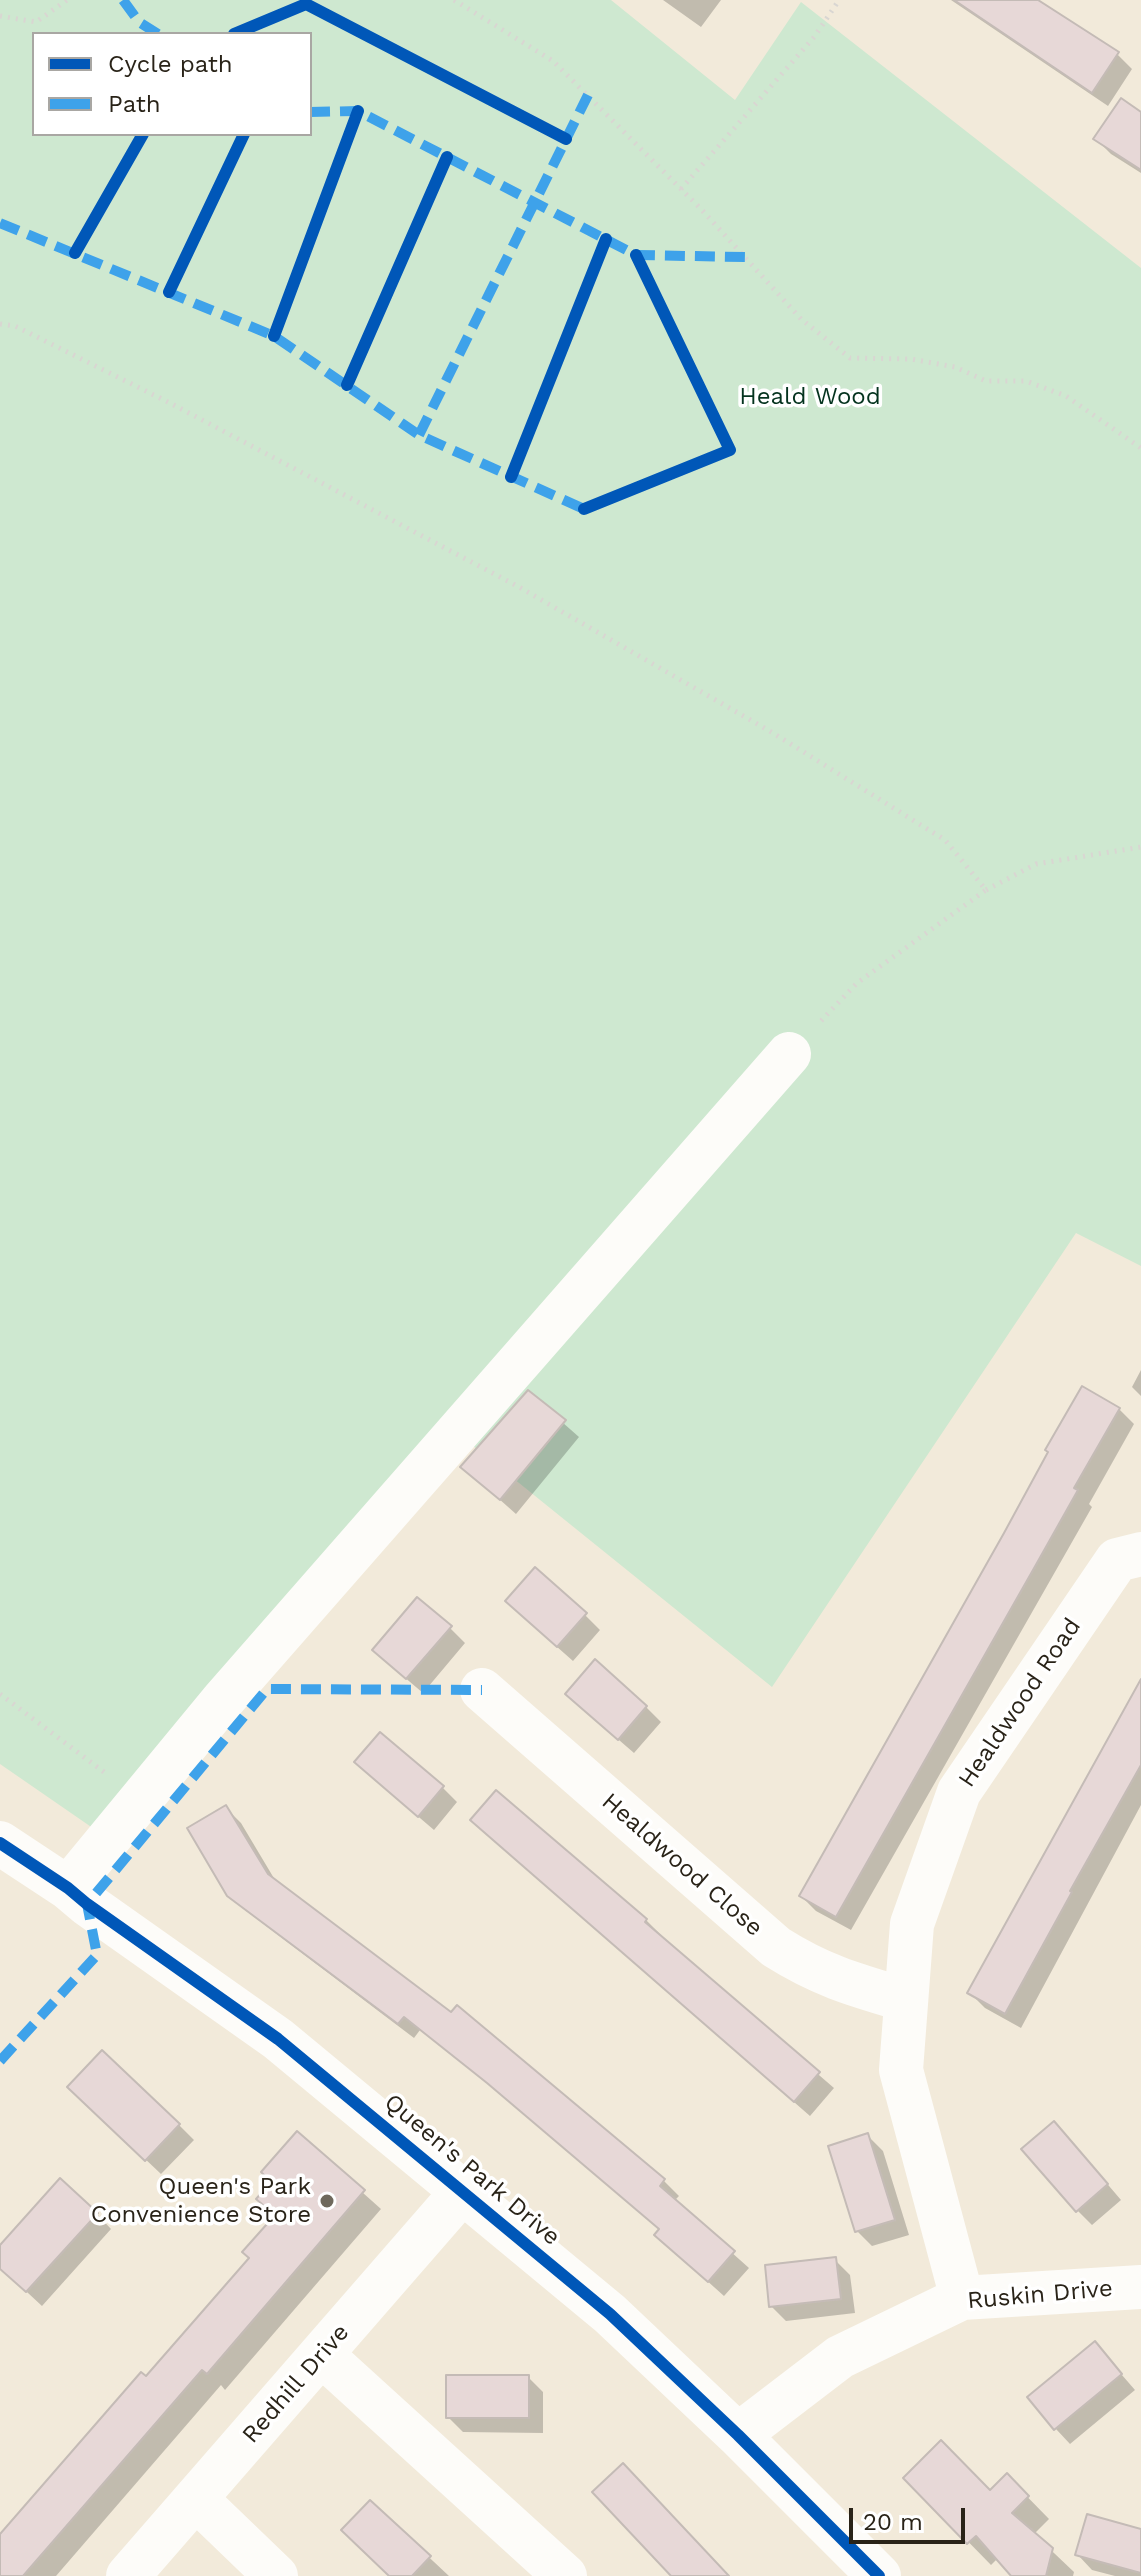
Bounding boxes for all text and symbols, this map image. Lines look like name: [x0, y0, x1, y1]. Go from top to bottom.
legend: [32, 32, 312, 136]
text: Cycle path: [108, 50, 233, 78]
text: Path: [108, 90, 161, 118]
park label: Heald Wood: [739, 383, 881, 411]
street label: Healdwood Road: [953, 1613, 1087, 1793]
street label: Healdwood Close: [596, 1787, 768, 1943]
street label: Queen's Park Drive: [378, 2088, 566, 2252]
place label: Queen's Park Convenience Store: [91, 2173, 311, 2229]
marker: Queen's Park Convenience Store: [318, 2192, 336, 2210]
street label: Ruskin Drive: [966, 2274, 1114, 2316]
street label: Redhill Drive: [237, 2319, 355, 2449]
scale bar: [853, 2492, 969, 2542]
text: 20 m: [863, 2508, 923, 2536]

